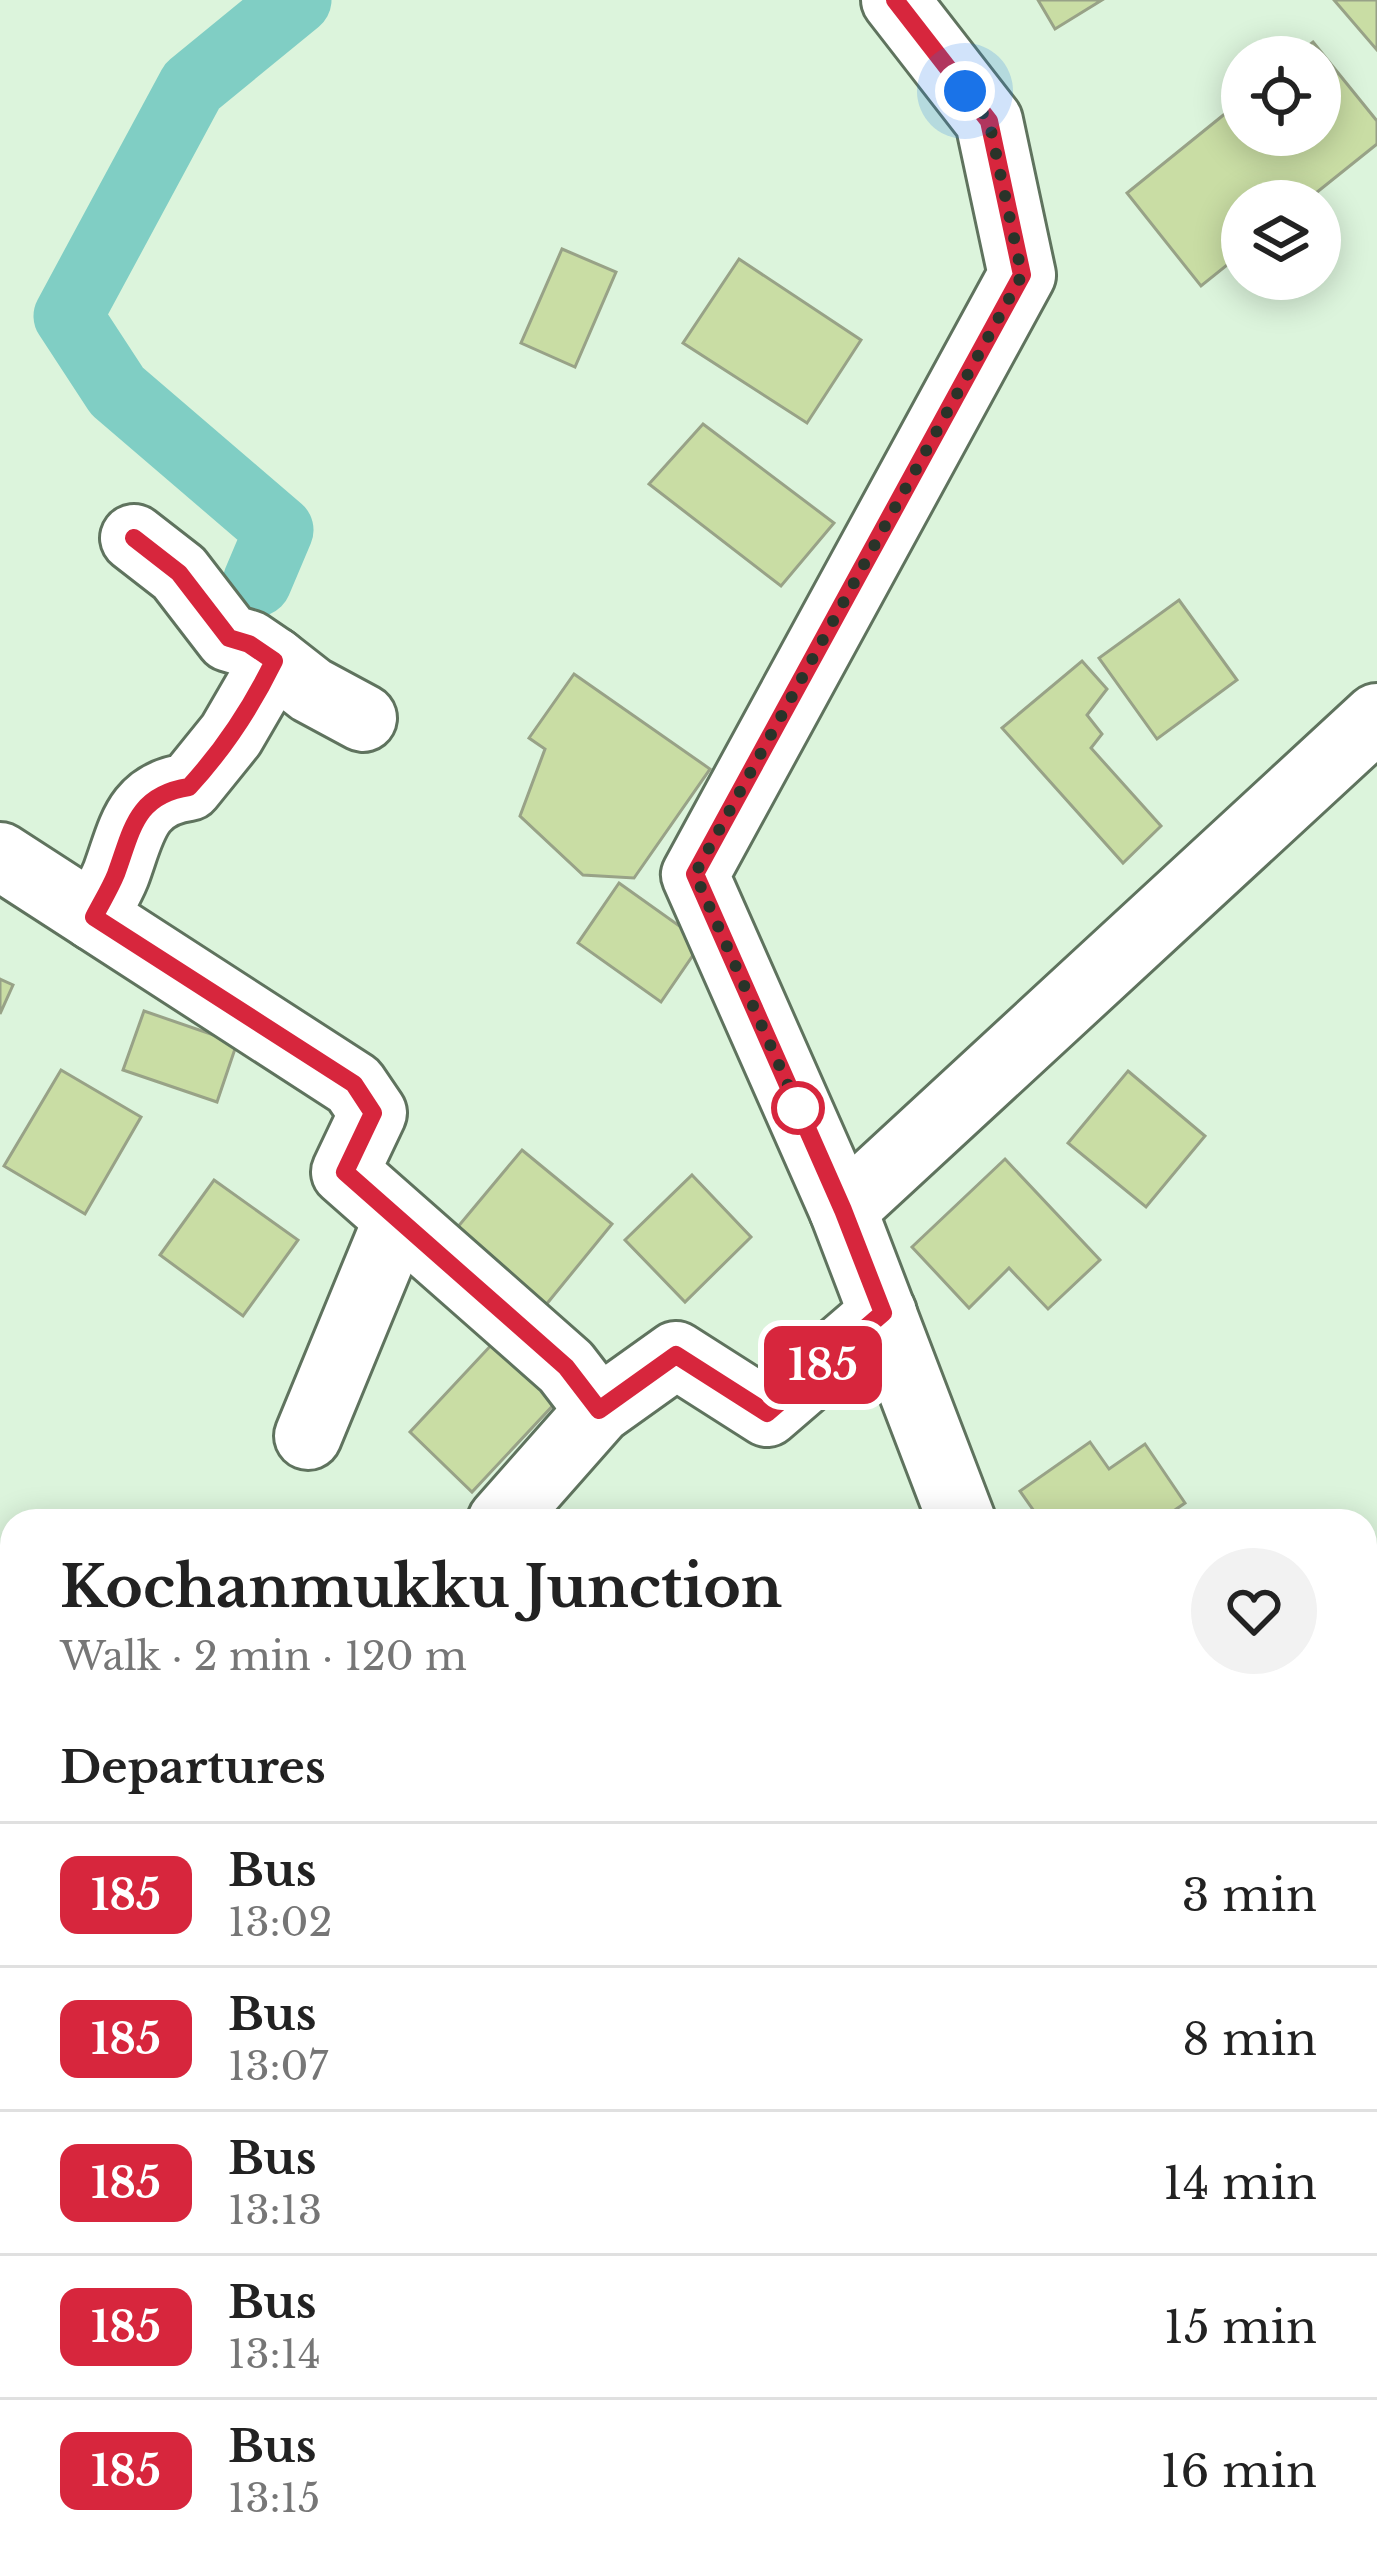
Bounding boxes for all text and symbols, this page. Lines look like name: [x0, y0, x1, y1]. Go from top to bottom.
map controls: [1221, 36, 1341, 300]
button: locate: [1221, 36, 1341, 156]
your location: [935, 61, 995, 121]
button: layers: [1221, 180, 1341, 300]
unlabelled marker: [773, 1083, 823, 1133]
line badge: 185: [754, 1326, 892, 1404]
text: 185: [788, 1339, 858, 1391]
button: heart: [1191, 1548, 1317, 1674]
text: Kochanmukku Junction: [60, 1552, 782, 1622]
text: Walk · 2 min · 120 m: [60, 1632, 467, 1681]
text: Departures: [60, 1739, 326, 1795]
text: Bus: [228, 1842, 316, 1898]
text: 3 min: [1182, 1867, 1317, 1923]
text: 185: [91, 1869, 161, 1921]
text: 13:02: [228, 1898, 332, 1947]
text: Bus: [228, 1986, 316, 2042]
text: 8 min: [1182, 2011, 1317, 2067]
text: 185: [91, 2013, 161, 2065]
text: 13:07: [228, 2042, 328, 2091]
text: Bus: [228, 2130, 316, 2186]
text: 14 min: [1163, 2155, 1317, 2211]
text: 185: [91, 2157, 161, 2209]
text: 13:13: [228, 2186, 322, 2235]
text: Bus: [228, 2274, 316, 2330]
text: 15 min: [1164, 2299, 1317, 2355]
text: 185: [91, 2301, 161, 2353]
text: 13:14: [228, 2330, 321, 2379]
text: Bus: [228, 2418, 316, 2474]
text: 16 min: [1160, 2443, 1317, 2499]
text: 185: [91, 2445, 161, 2497]
text: 13:15: [228, 2474, 320, 2523]

